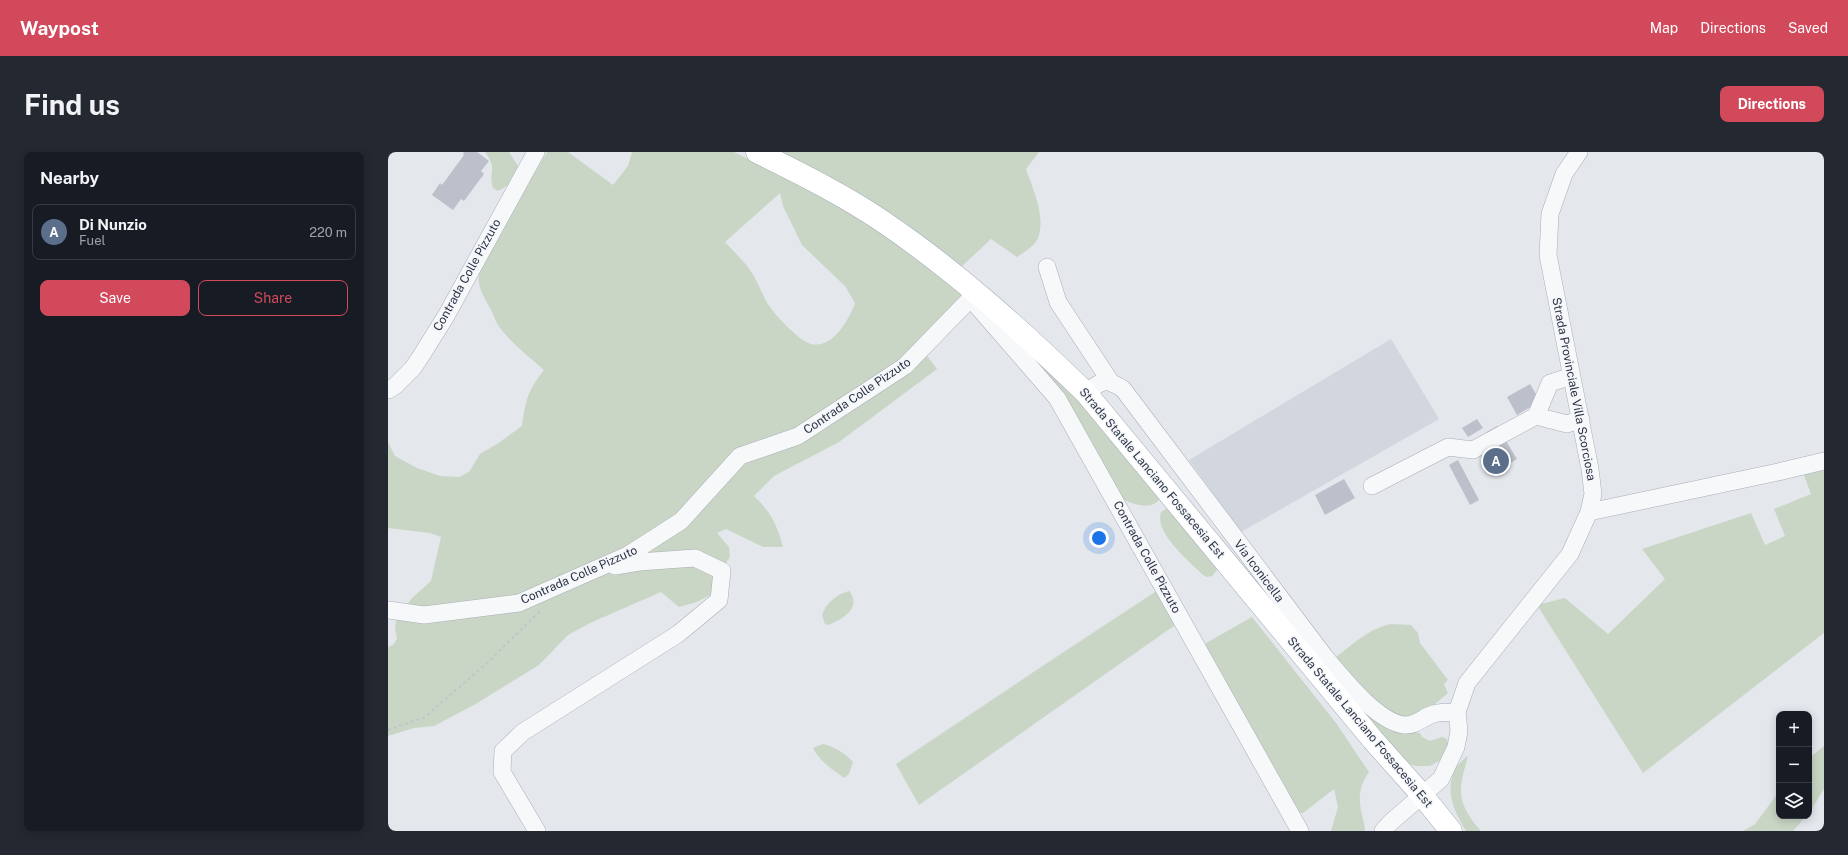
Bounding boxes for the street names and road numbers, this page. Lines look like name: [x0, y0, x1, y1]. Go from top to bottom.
street label: Contrada Colle Pizzuto: [430, 216, 504, 334]
street label: Strada Provinciale Villa Scorciosa: [1549, 296, 1599, 482]
street label: Contrada Colle Pizzuto: [801, 355, 913, 437]
street label: Strada Statale Lanciano Fossacesia Est: [1076, 385, 1228, 561]
street label: Contrada Colle Pizzuto: [1110, 498, 1184, 616]
street label: Via Iconicella: [1231, 537, 1287, 605]
street label: Contrada Colle Pizzuto: [519, 543, 640, 607]
street label: Strada Statale Lanciano Fossacesia Est: [1284, 634, 1436, 810]

